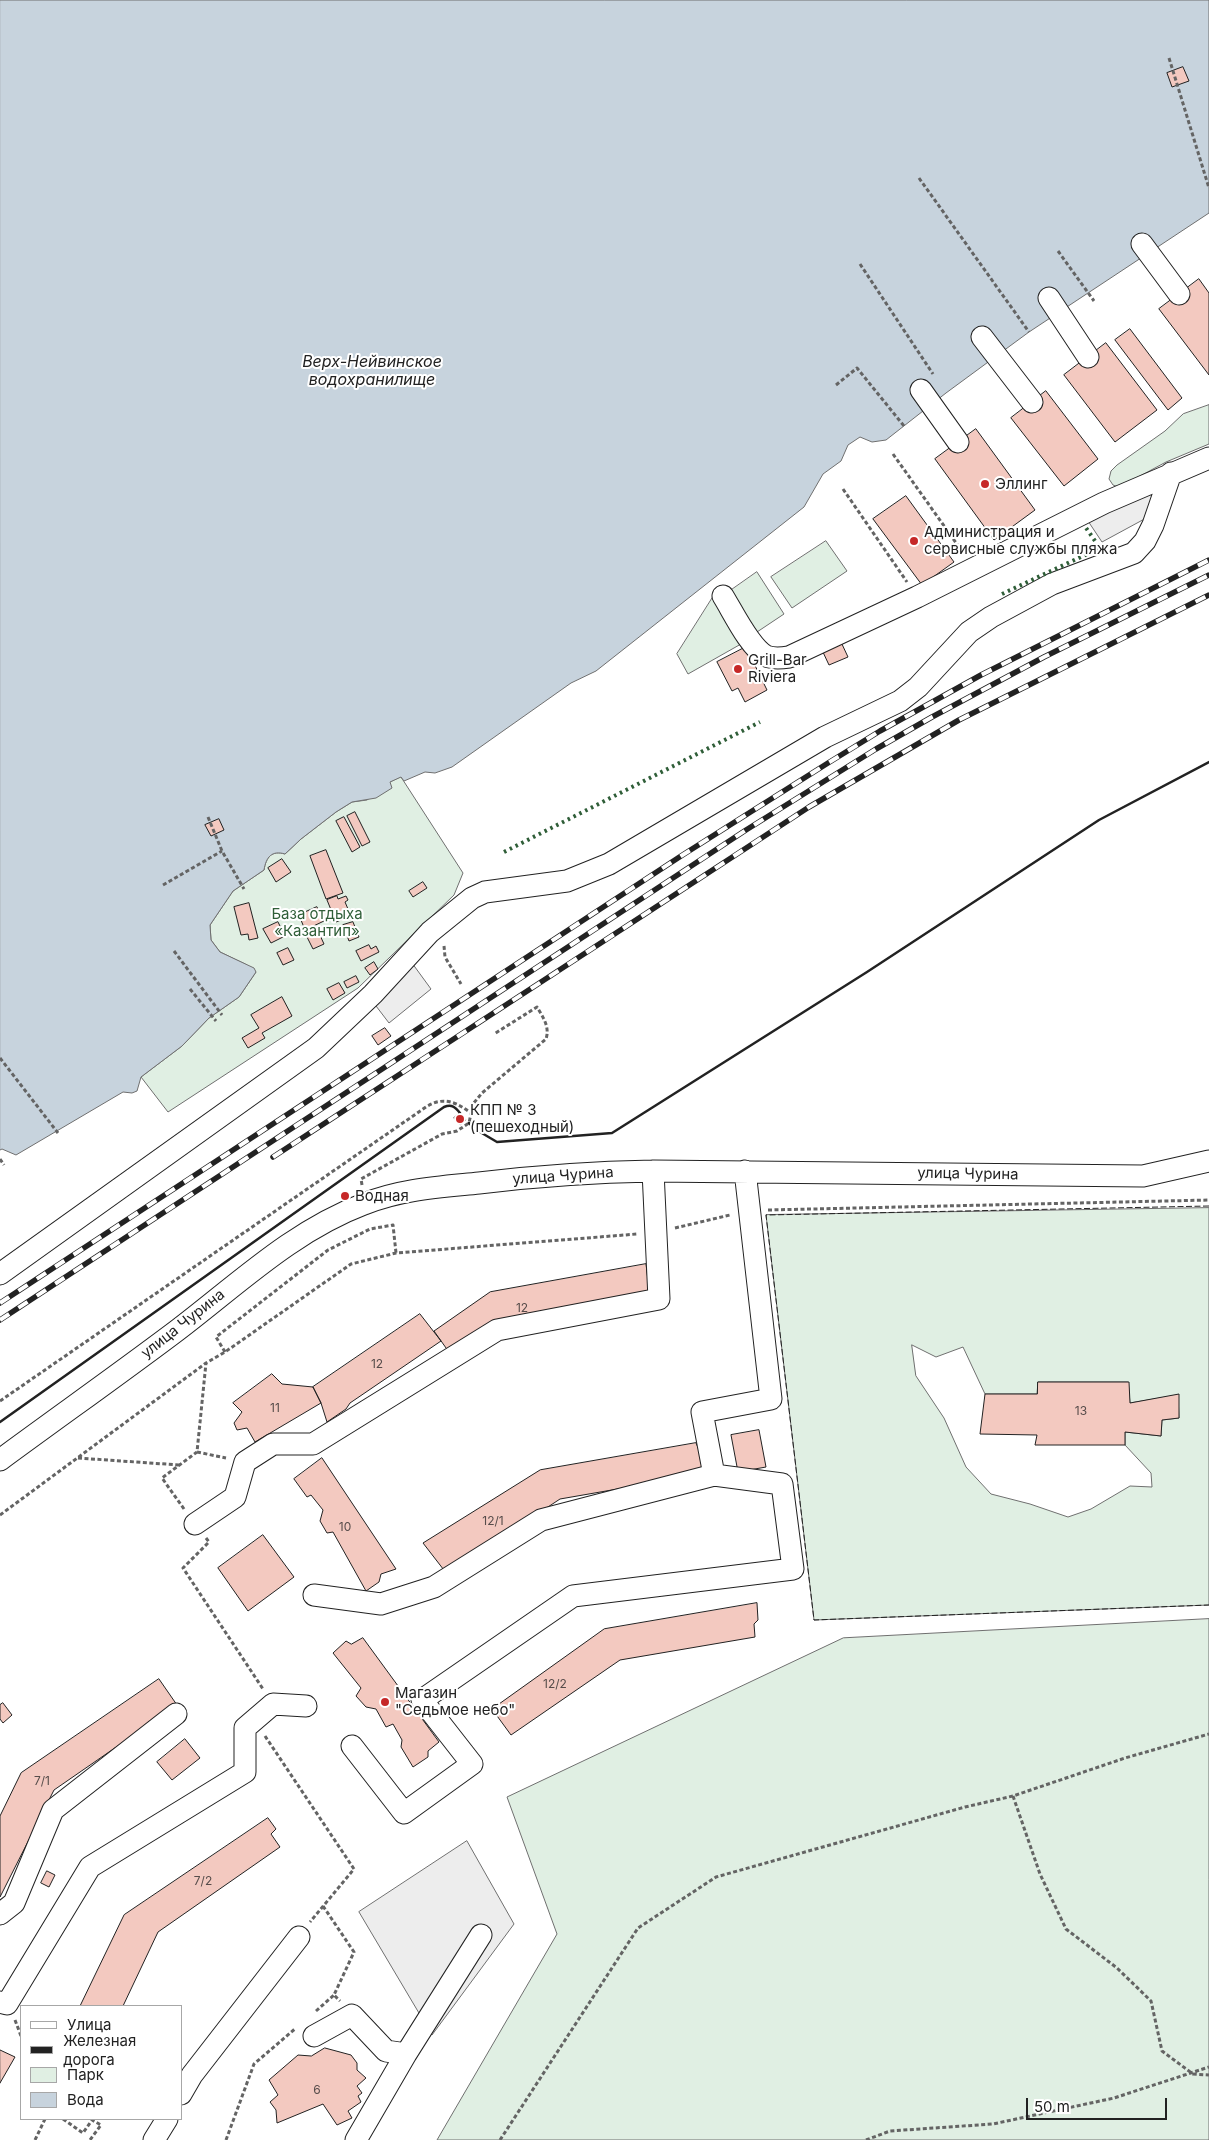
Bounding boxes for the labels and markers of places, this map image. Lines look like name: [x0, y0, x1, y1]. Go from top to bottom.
place label: Эллинг: [995, 475, 1047, 493]
marker: Эллинг: [979, 478, 991, 490]
place label: Администрация и сервисные службы пляжа: [924, 523, 1117, 558]
marker: Администрация и сервисные службы пляжа: [908, 535, 920, 547]
place label: Grill-Bar Riviera: [748, 651, 807, 686]
marker: Grill-Bar Riviera: [732, 663, 744, 675]
place label: КПП № 3 (пешеходный): [470, 1101, 574, 1136]
marker: КПП № 3 (пешеходный): [454, 1113, 466, 1125]
place label: Водная: [355, 1187, 409, 1205]
marker: Водная: [339, 1190, 351, 1202]
place label: Магазин "Седьмое небо": [395, 1684, 515, 1719]
marker: Магазин "Седьмое небо": [379, 1696, 391, 1708]

